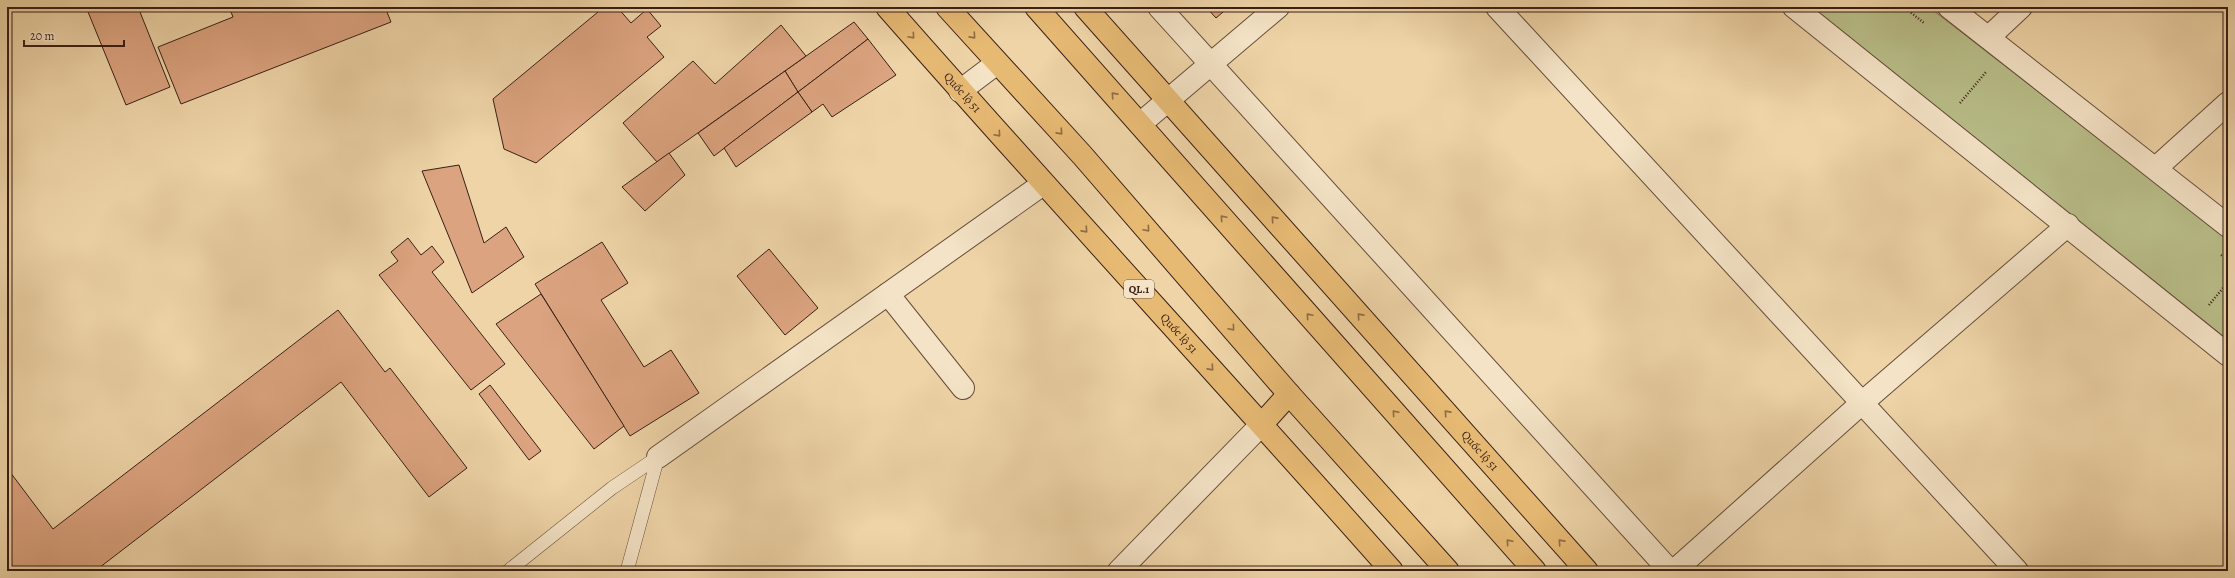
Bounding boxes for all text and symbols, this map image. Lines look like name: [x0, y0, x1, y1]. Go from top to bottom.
scale bar: [24, 22, 124, 48]
text: 20 m: [30, 28, 54, 44]
one-way arrow: [968, 31, 976, 39]
one-way arrow: [908, 32, 915, 39]
street label: Quốc lộ 51: [940, 69, 985, 116]
one-way arrow: [1111, 92, 1118, 100]
one-way arrow: [1056, 127, 1063, 135]
one-way arrow: [994, 129, 1001, 137]
one-way arrow: [1220, 215, 1227, 223]
one-way arrow: [1271, 216, 1279, 224]
one-way arrow: [1142, 225, 1149, 232]
one-way arrow: [1081, 226, 1088, 233]
road number: QL.1: [1124, 280, 1154, 298]
street label: Quốc lộ 51: [1157, 310, 1201, 357]
one-way arrow: [1306, 313, 1313, 320]
one-way arrow: [1358, 313, 1365, 321]
one-way arrow: [1227, 323, 1234, 330]
one-way arrow: [1206, 363, 1213, 371]
one-way arrow: [1392, 410, 1399, 418]
one-way arrow: [1445, 411, 1452, 418]
street label: Quốc lộ 51: [1458, 427, 1502, 474]
one-way arrow: [1506, 539, 1513, 547]
one-way arrow: [1559, 539, 1566, 547]

